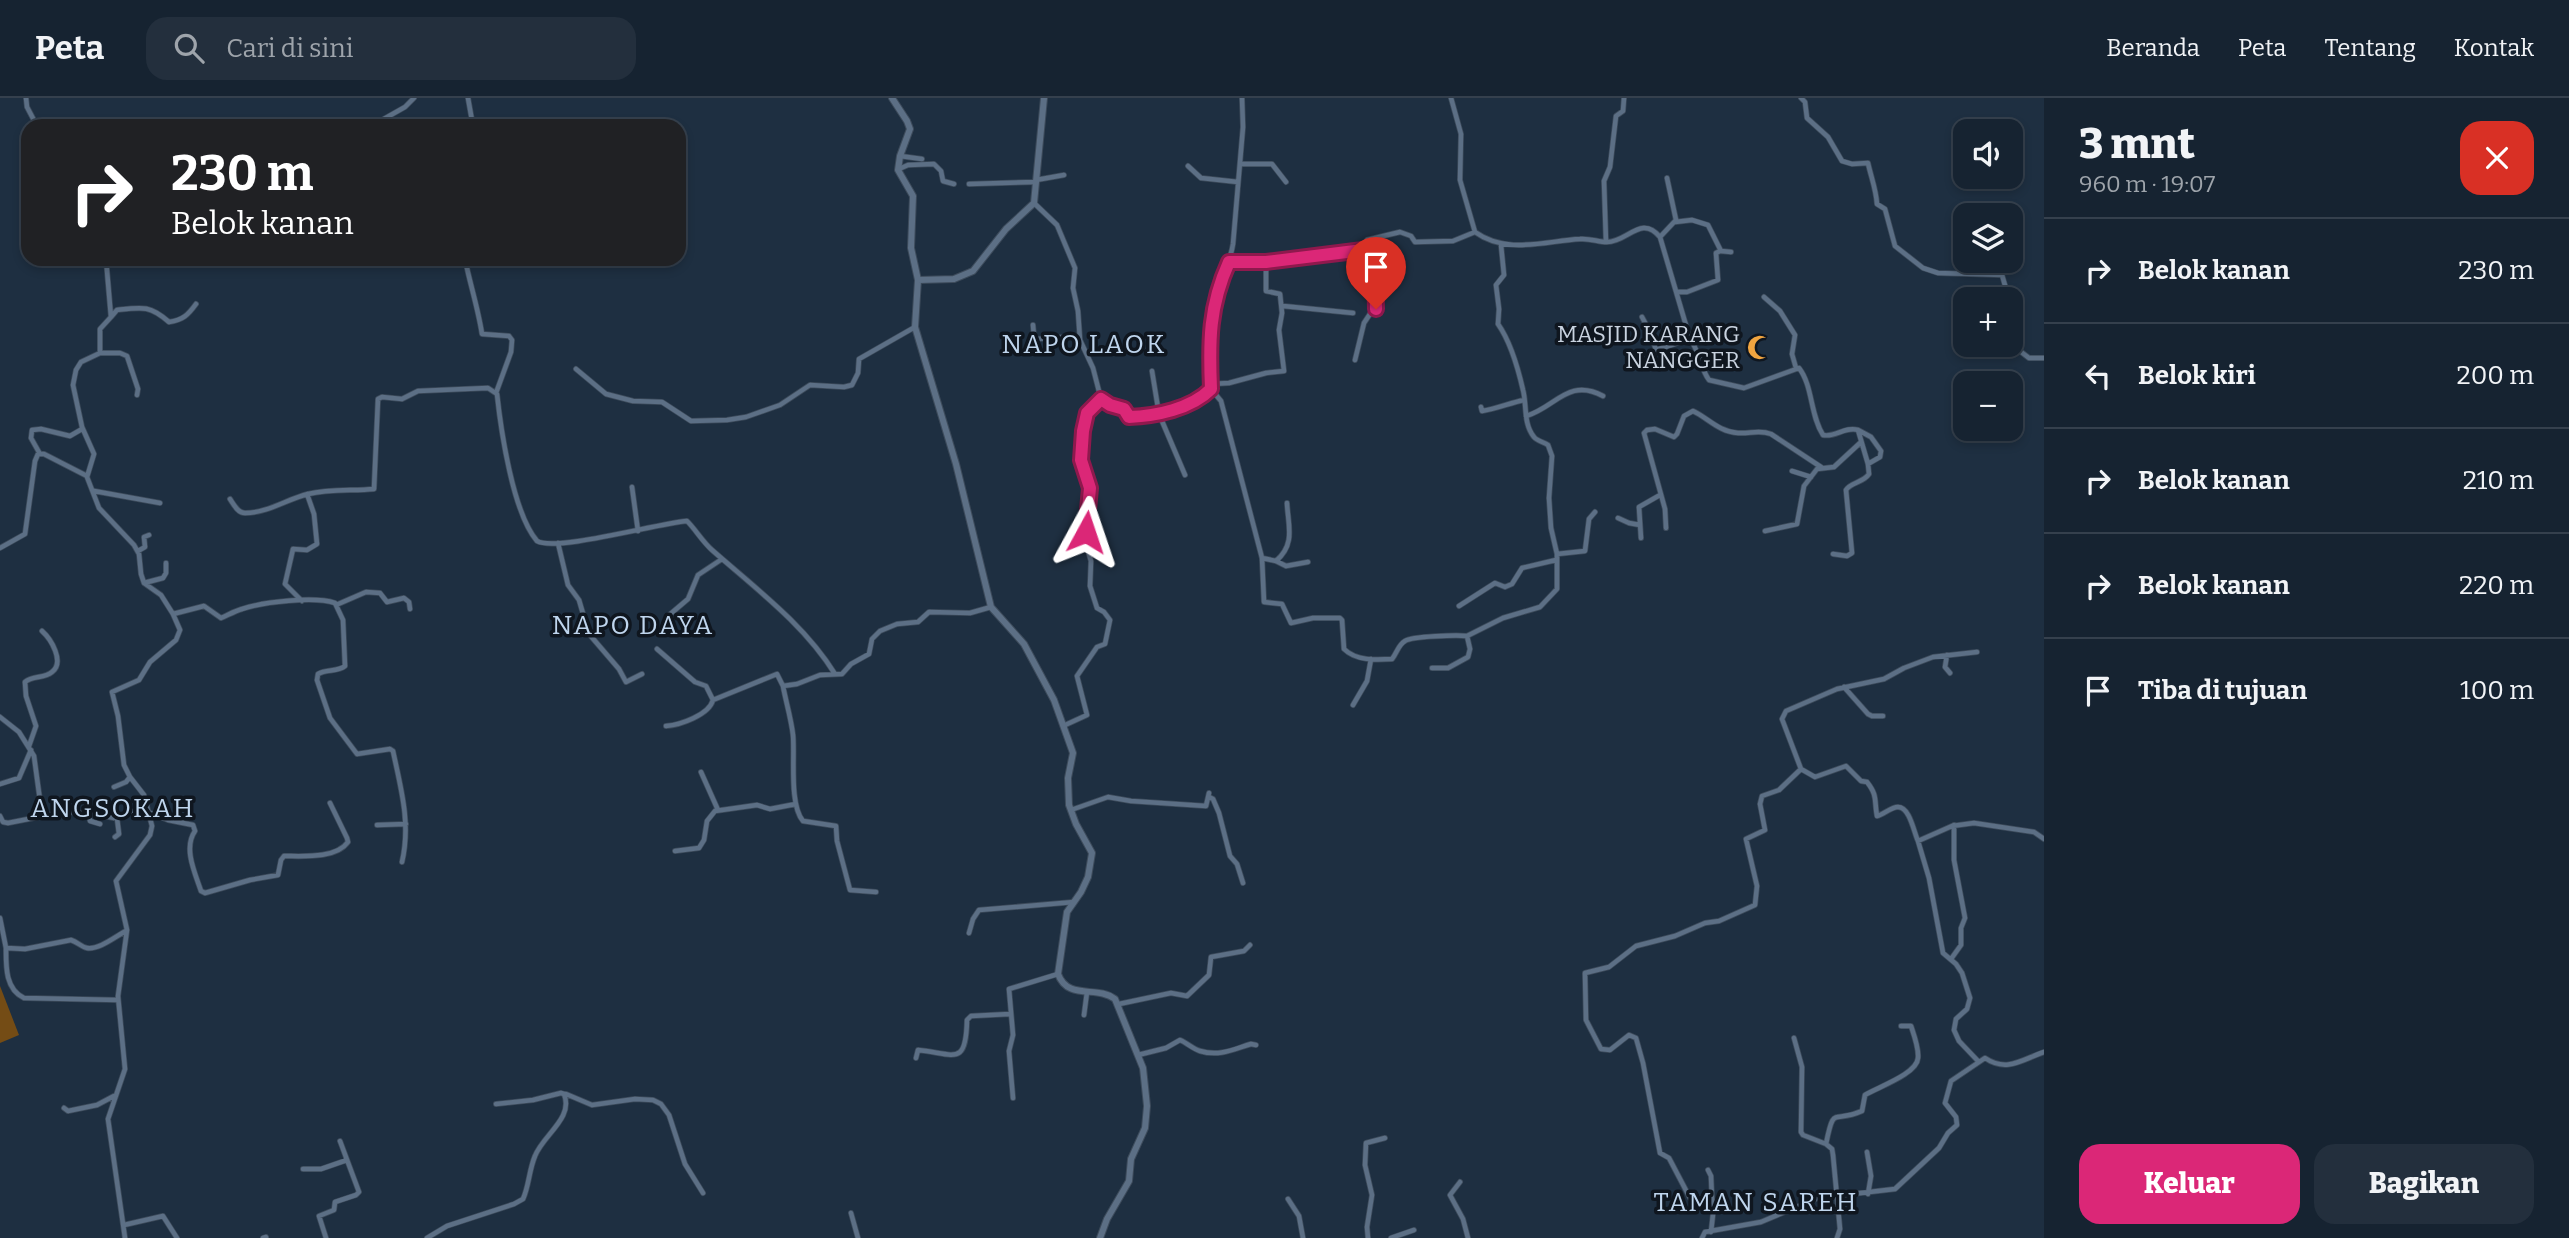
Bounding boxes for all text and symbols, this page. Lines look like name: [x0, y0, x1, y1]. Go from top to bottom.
search box: [146, 17, 636, 80]
text: Peta: [35, 28, 104, 68]
icon: search: [170, 29, 208, 67]
text: Cari di sini: [226, 33, 354, 64]
text: Beranda: [2106, 34, 2200, 62]
text: Peta: [2238, 34, 2287, 62]
text: Tentang: [2325, 34, 2416, 62]
text: Kontak: [2454, 34, 2534, 62]
map controls: [1953, 119, 2023, 441]
button: sound: [1953, 119, 2023, 189]
text: 3 mnt: [2079, 119, 2195, 169]
button: close: [2460, 121, 2534, 195]
text: 230 m: [171, 144, 314, 203]
icon: right: [56, 147, 147, 238]
text: 960 m · 19:07: [2079, 170, 2215, 198]
button: layers: [1953, 203, 2023, 273]
text: Belok kanan: [171, 204, 354, 242]
pin: [1346, 237, 1406, 309]
icon: arrive: [1357, 248, 1395, 286]
icon: right: [2079, 252, 2117, 290]
text: Belok kanan: [2138, 255, 2290, 286]
text: 230 m: [2458, 255, 2534, 286]
button: +: [1953, 287, 2023, 357]
place label: MASJID KARANG NANGGER: [1557, 320, 1740, 374]
district label: NAPO LAOK: [1002, 329, 1166, 360]
mosque icon: MASJID KARANG NANGGER: [1746, 333, 1774, 361]
icon: left: [2079, 357, 2117, 395]
text: Belok kiri: [2138, 360, 2256, 391]
text: 200 m: [2457, 360, 2534, 391]
button: −: [1953, 371, 2023, 441]
icon: right: [2079, 462, 2117, 500]
text: Belok kanan: [2138, 465, 2290, 496]
text: 210 m: [2463, 465, 2534, 496]
position arrow: [1049, 495, 1123, 569]
icon: right: [2079, 567, 2117, 605]
text: Belok kanan: [2138, 570, 2290, 601]
text: 220 m: [2459, 570, 2534, 601]
district label: NAPO DAYA: [552, 610, 714, 641]
icon: arrive: [2079, 672, 2117, 710]
text: Tiba di tujuan: [2138, 675, 2307, 706]
text: 100 m: [2460, 675, 2534, 706]
district label: ANGSOKAH: [31, 793, 195, 824]
button: Keluar: [2079, 1144, 2300, 1224]
button: Bagikan: [2314, 1144, 2534, 1224]
district label: TAMAN SAREH: [1654, 1187, 1858, 1218]

